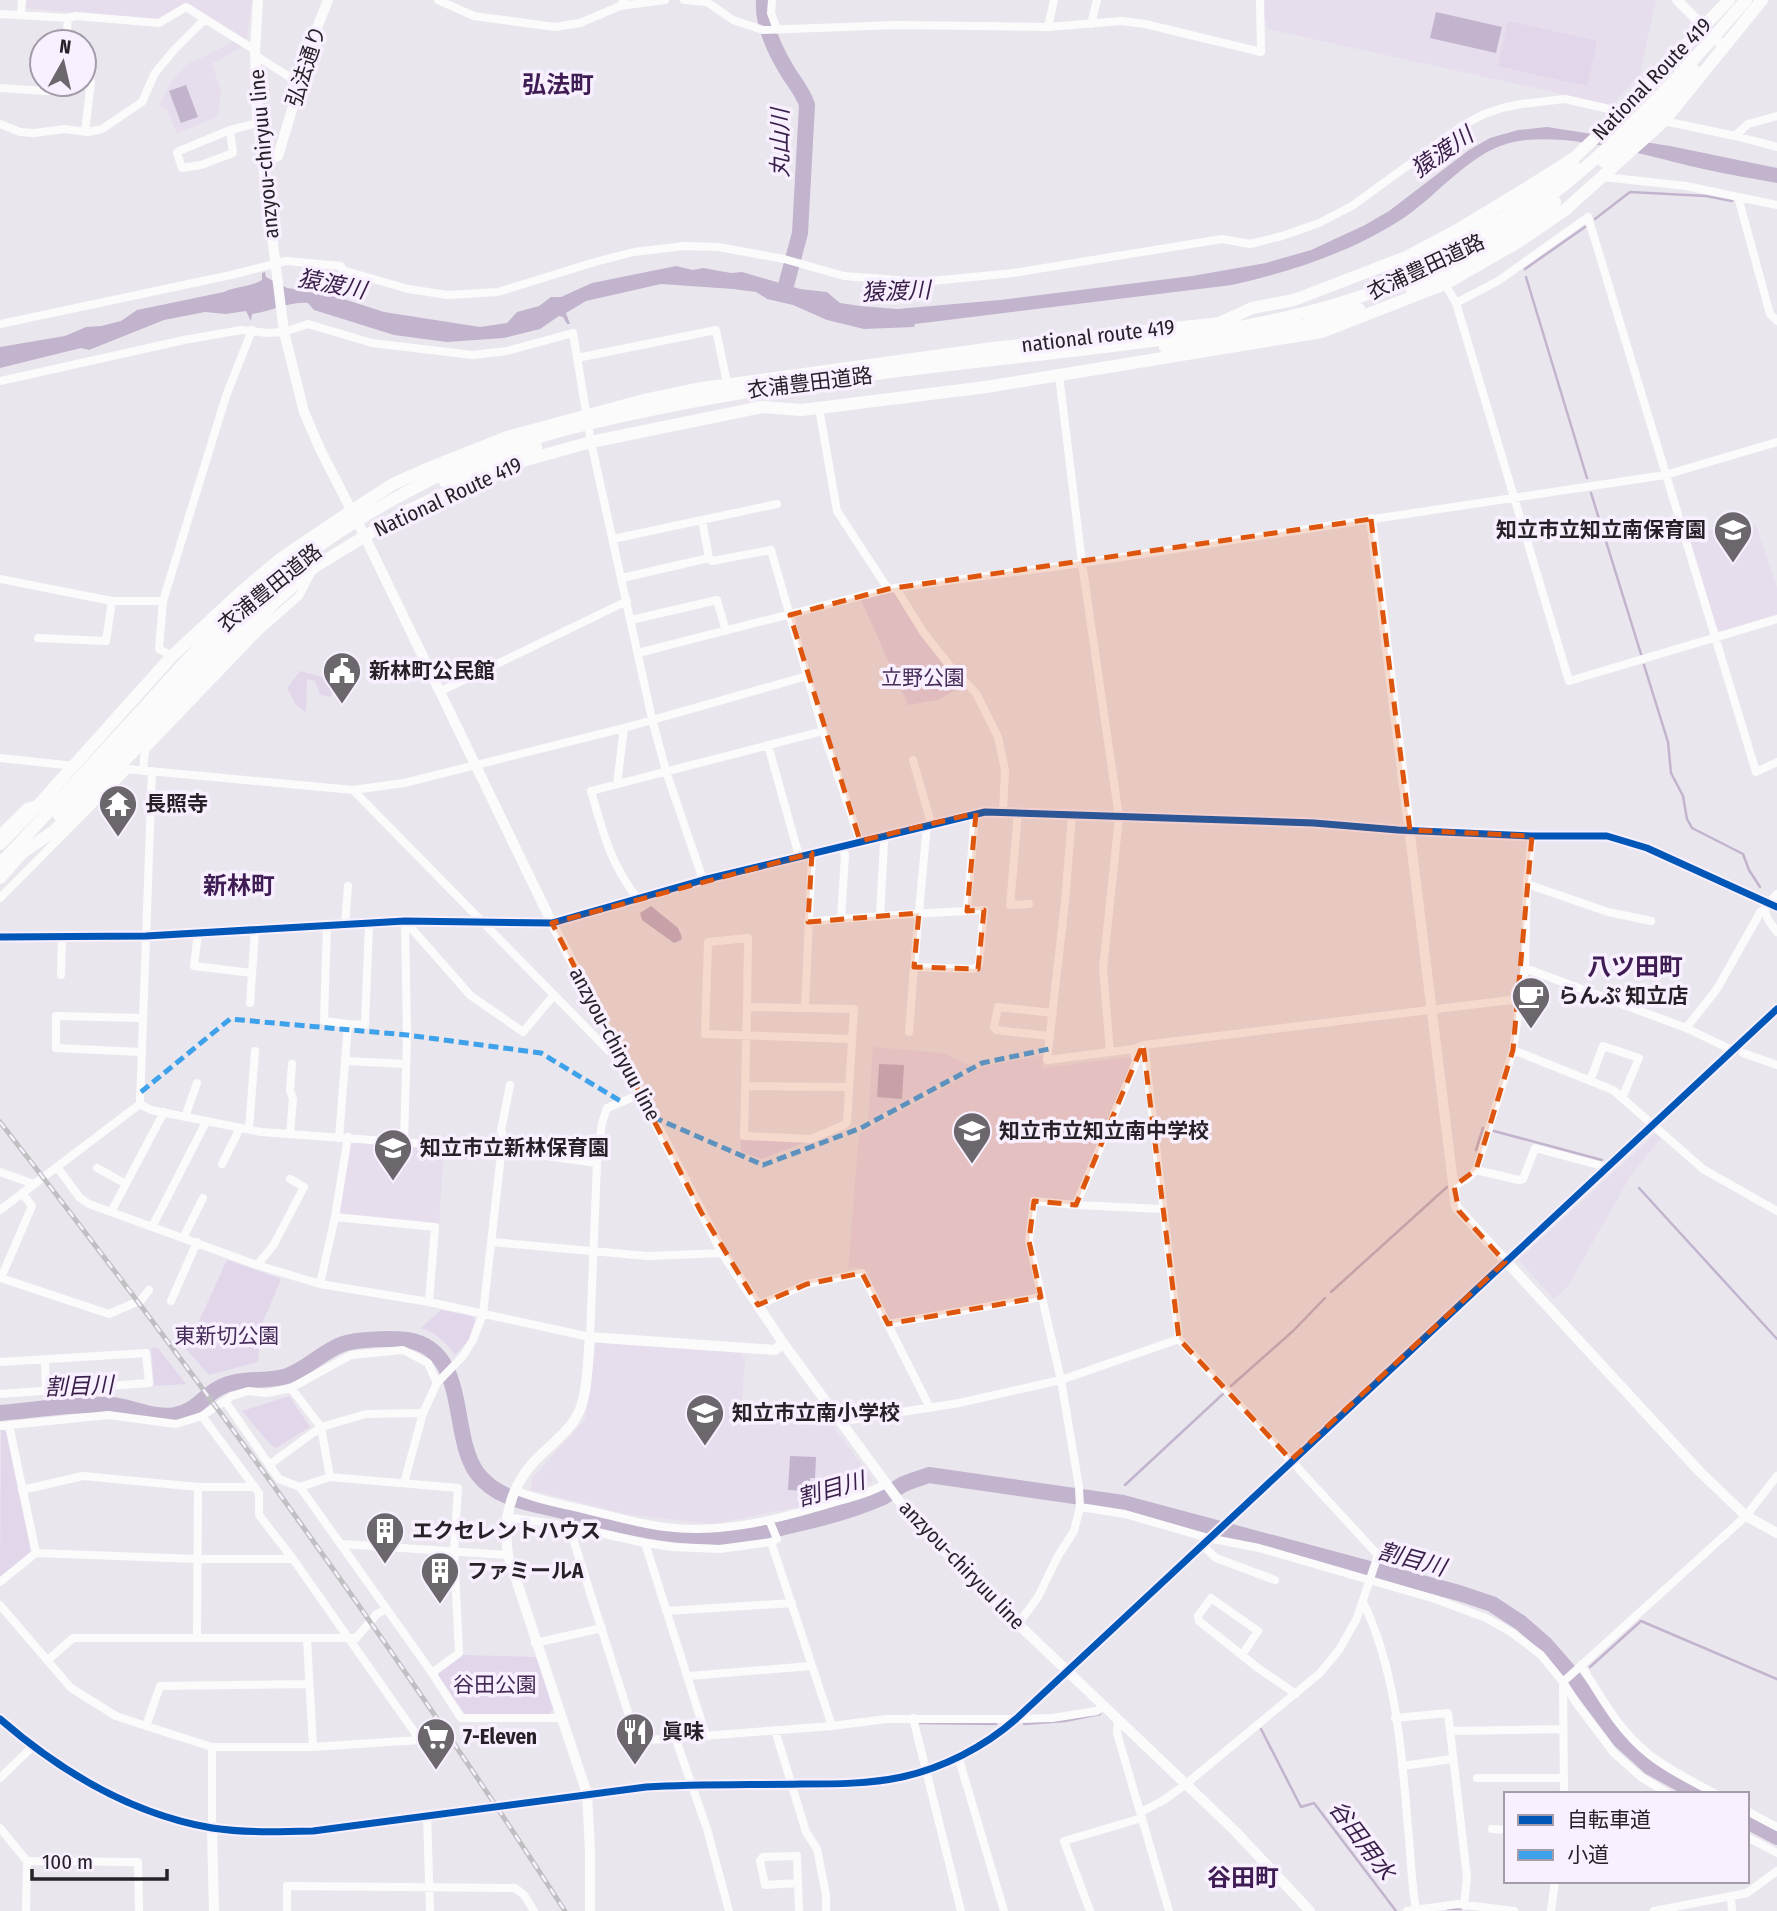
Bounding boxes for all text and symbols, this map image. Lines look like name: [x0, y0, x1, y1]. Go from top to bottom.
street label: National Route 419: [1587, 12, 1717, 146]
street label: 弘法通り: [281, 22, 331, 110]
north arrow: [28, 28, 98, 98]
text: N: [58, 34, 73, 59]
street label: anzyou-chiryuu line: [244, 68, 284, 240]
district label: 弘法町: [522, 71, 594, 99]
water label: 丸山川: [766, 106, 794, 178]
water label: 猿渡川: [1406, 119, 1481, 183]
street label: 衣浦豊田道路: [1363, 229, 1489, 305]
water label: 猿渡川: [295, 264, 371, 305]
water label: 猿渡川: [861, 276, 934, 306]
street label: national route 419: [1020, 314, 1176, 358]
street label: 衣浦豊田道路: [746, 362, 874, 404]
street label: National Route 419: [370, 451, 526, 543]
school or university icon: 知立市立知立南保育園: [1712, 509, 1754, 564]
place label: 知立市立知立南保育園: [1496, 517, 1706, 543]
street label: 衣浦豊田道路: [213, 538, 327, 638]
public building icon: 新林町公民館: [321, 650, 363, 705]
place label: 新林町公民館: [369, 658, 495, 684]
park label: 立野公園: [881, 665, 965, 691]
temple icon: 長照寺: [97, 783, 139, 838]
place label: 長照寺: [145, 791, 208, 817]
district label: 新林町: [203, 872, 275, 900]
district label: 八ツ田町: [1587, 953, 1683, 981]
street label: anzyou-chiryuu line: [564, 963, 666, 1125]
cafe icon: らんぷ 知立店: [1510, 975, 1552, 1030]
place label: らんぷ 知立店: [1558, 983, 1688, 1009]
school or university icon: 知立市立知立南中学校: [951, 1110, 993, 1165]
place label: 知立市立知立南中学校: [999, 1118, 1209, 1144]
school or university icon: 知立市立新林保育園: [372, 1127, 414, 1182]
place label: 知立市立新林保育園: [420, 1135, 609, 1161]
park label: 東新切公園: [175, 1323, 280, 1349]
water label: 割目川: [44, 1371, 117, 1401]
school or university icon: 知立市立南小学校: [684, 1392, 726, 1447]
place label: 知立市立南小学校: [732, 1400, 900, 1426]
water label: 割目川: [794, 1465, 871, 1512]
street label: anzyou-chiryuu line: [894, 1495, 1030, 1635]
building icon: エクセレントハウス: [364, 1510, 406, 1565]
place label: エクセレントハウス: [412, 1518, 601, 1544]
water label: 割目川: [1375, 1537, 1452, 1582]
building icon: ファミールA: [419, 1550, 461, 1605]
place label: ファミールA: [467, 1558, 584, 1584]
park label: 谷田公園: [453, 1672, 537, 1698]
restaurant icon: 眞味: [614, 1711, 656, 1766]
supermarket icon: 7-Eleven: [415, 1716, 457, 1771]
place label: 眞味: [662, 1719, 704, 1745]
place label: 7-Eleven: [463, 1724, 537, 1750]
legend: [1504, 1792, 1749, 1883]
water label: 谷田用水: [1323, 1795, 1403, 1888]
text: 自転車道: [1567, 1807, 1651, 1833]
scale bar: [32, 1838, 166, 1882]
text: 小道: [1567, 1842, 1609, 1868]
text: 100 m: [42, 1849, 93, 1875]
district label: 谷田町: [1207, 1864, 1279, 1892]

